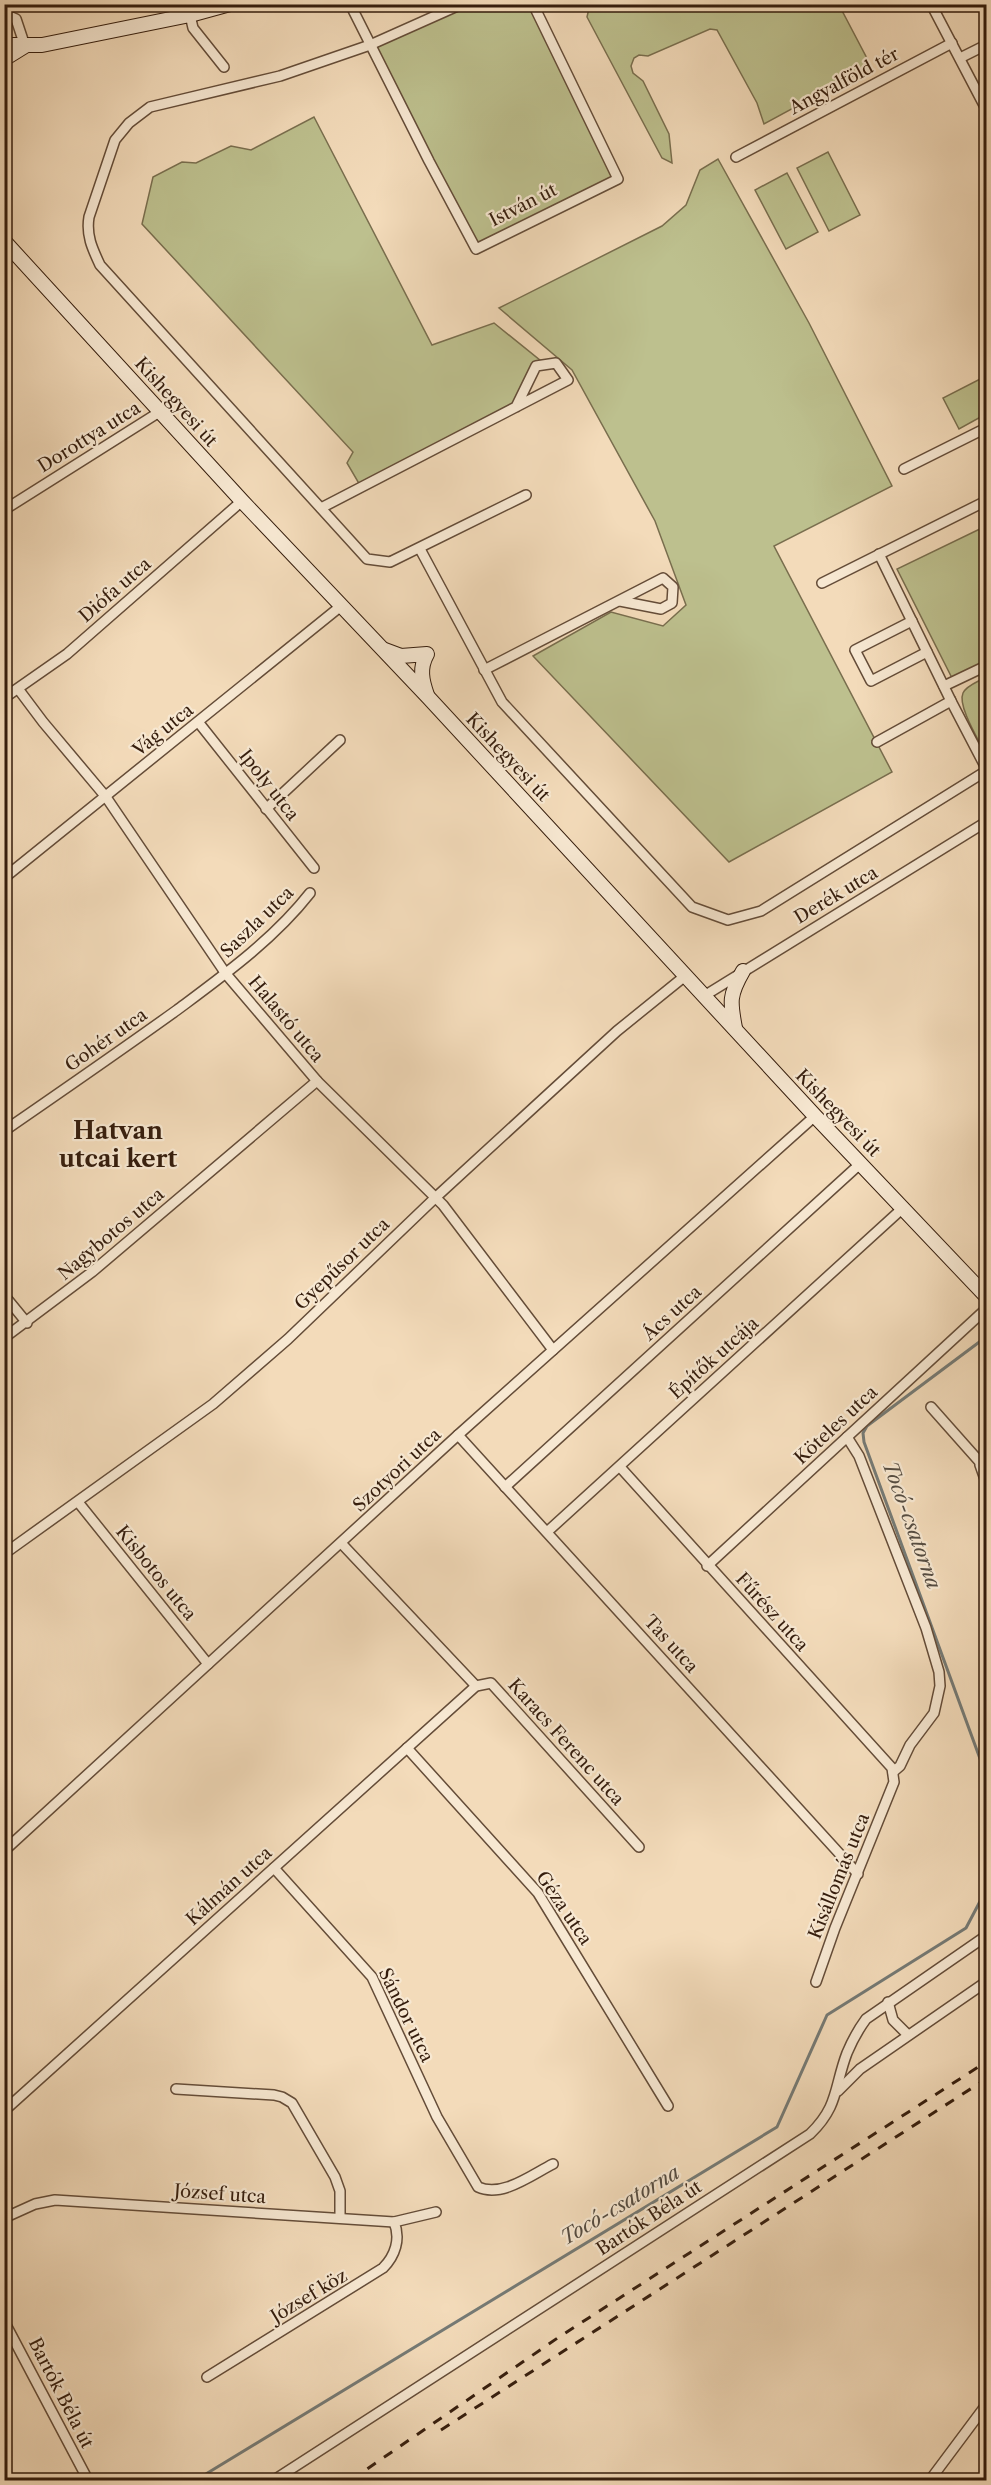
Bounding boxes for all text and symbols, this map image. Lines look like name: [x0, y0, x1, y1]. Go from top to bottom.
street label: Angyalföld tér: [785, 43, 903, 120]
street label: István út: [486, 178, 561, 231]
street label: Kishegyesi út: [130, 353, 222, 452]
street label: Dorottya utca: [34, 396, 145, 477]
street label: Diófa utca: [75, 553, 156, 627]
street label: Vág utca: [128, 699, 198, 762]
street label: Kishegyesi út: [461, 708, 555, 806]
street label: Ipoly utca: [234, 745, 304, 825]
street label: Derék utca: [790, 861, 882, 928]
street label: Saszla utca: [216, 881, 298, 962]
street label: Halastó utca: [244, 971, 329, 1067]
street label: Gohér utca: [61, 1003, 152, 1076]
street label: Kishegyesi út: [791, 1065, 886, 1162]
district label: Hatvan utcai kert: [59, 1116, 177, 1173]
street label: Nagybotos utca: [53, 1183, 169, 1285]
street label: Gyepűsor utca: [290, 1213, 394, 1315]
street label: Ács utca: [637, 1280, 706, 1346]
street label: Építők utcája: [664, 1311, 763, 1404]
street label: Köteles utca: [790, 1381, 882, 1469]
street label: Szotyori utca: [348, 1423, 446, 1516]
water label: Tocó-csatorna: [878, 1458, 946, 1592]
street label: Kisbotos utca: [111, 1521, 201, 1625]
street label: Fűrész utca: [731, 1568, 813, 1656]
street label: Tas utca: [639, 1611, 703, 1678]
street label: Karacs Ferenc utca: [503, 1674, 629, 1810]
street label: Kisállomás utca: [804, 1809, 874, 1942]
street label: Kálmán utca: [182, 1842, 277, 1930]
street label: Géza utca: [531, 1867, 597, 1950]
street label: Sándor utca: [374, 1964, 438, 2066]
water label: Tocó-csatorna: [556, 2160, 684, 2250]
street label: Bartók Béla út: [592, 2175, 706, 2260]
street label: József utca: [170, 2180, 267, 2208]
street label: József köz: [264, 2265, 351, 2329]
street label: Bartók Béla út: [24, 2334, 99, 2453]

